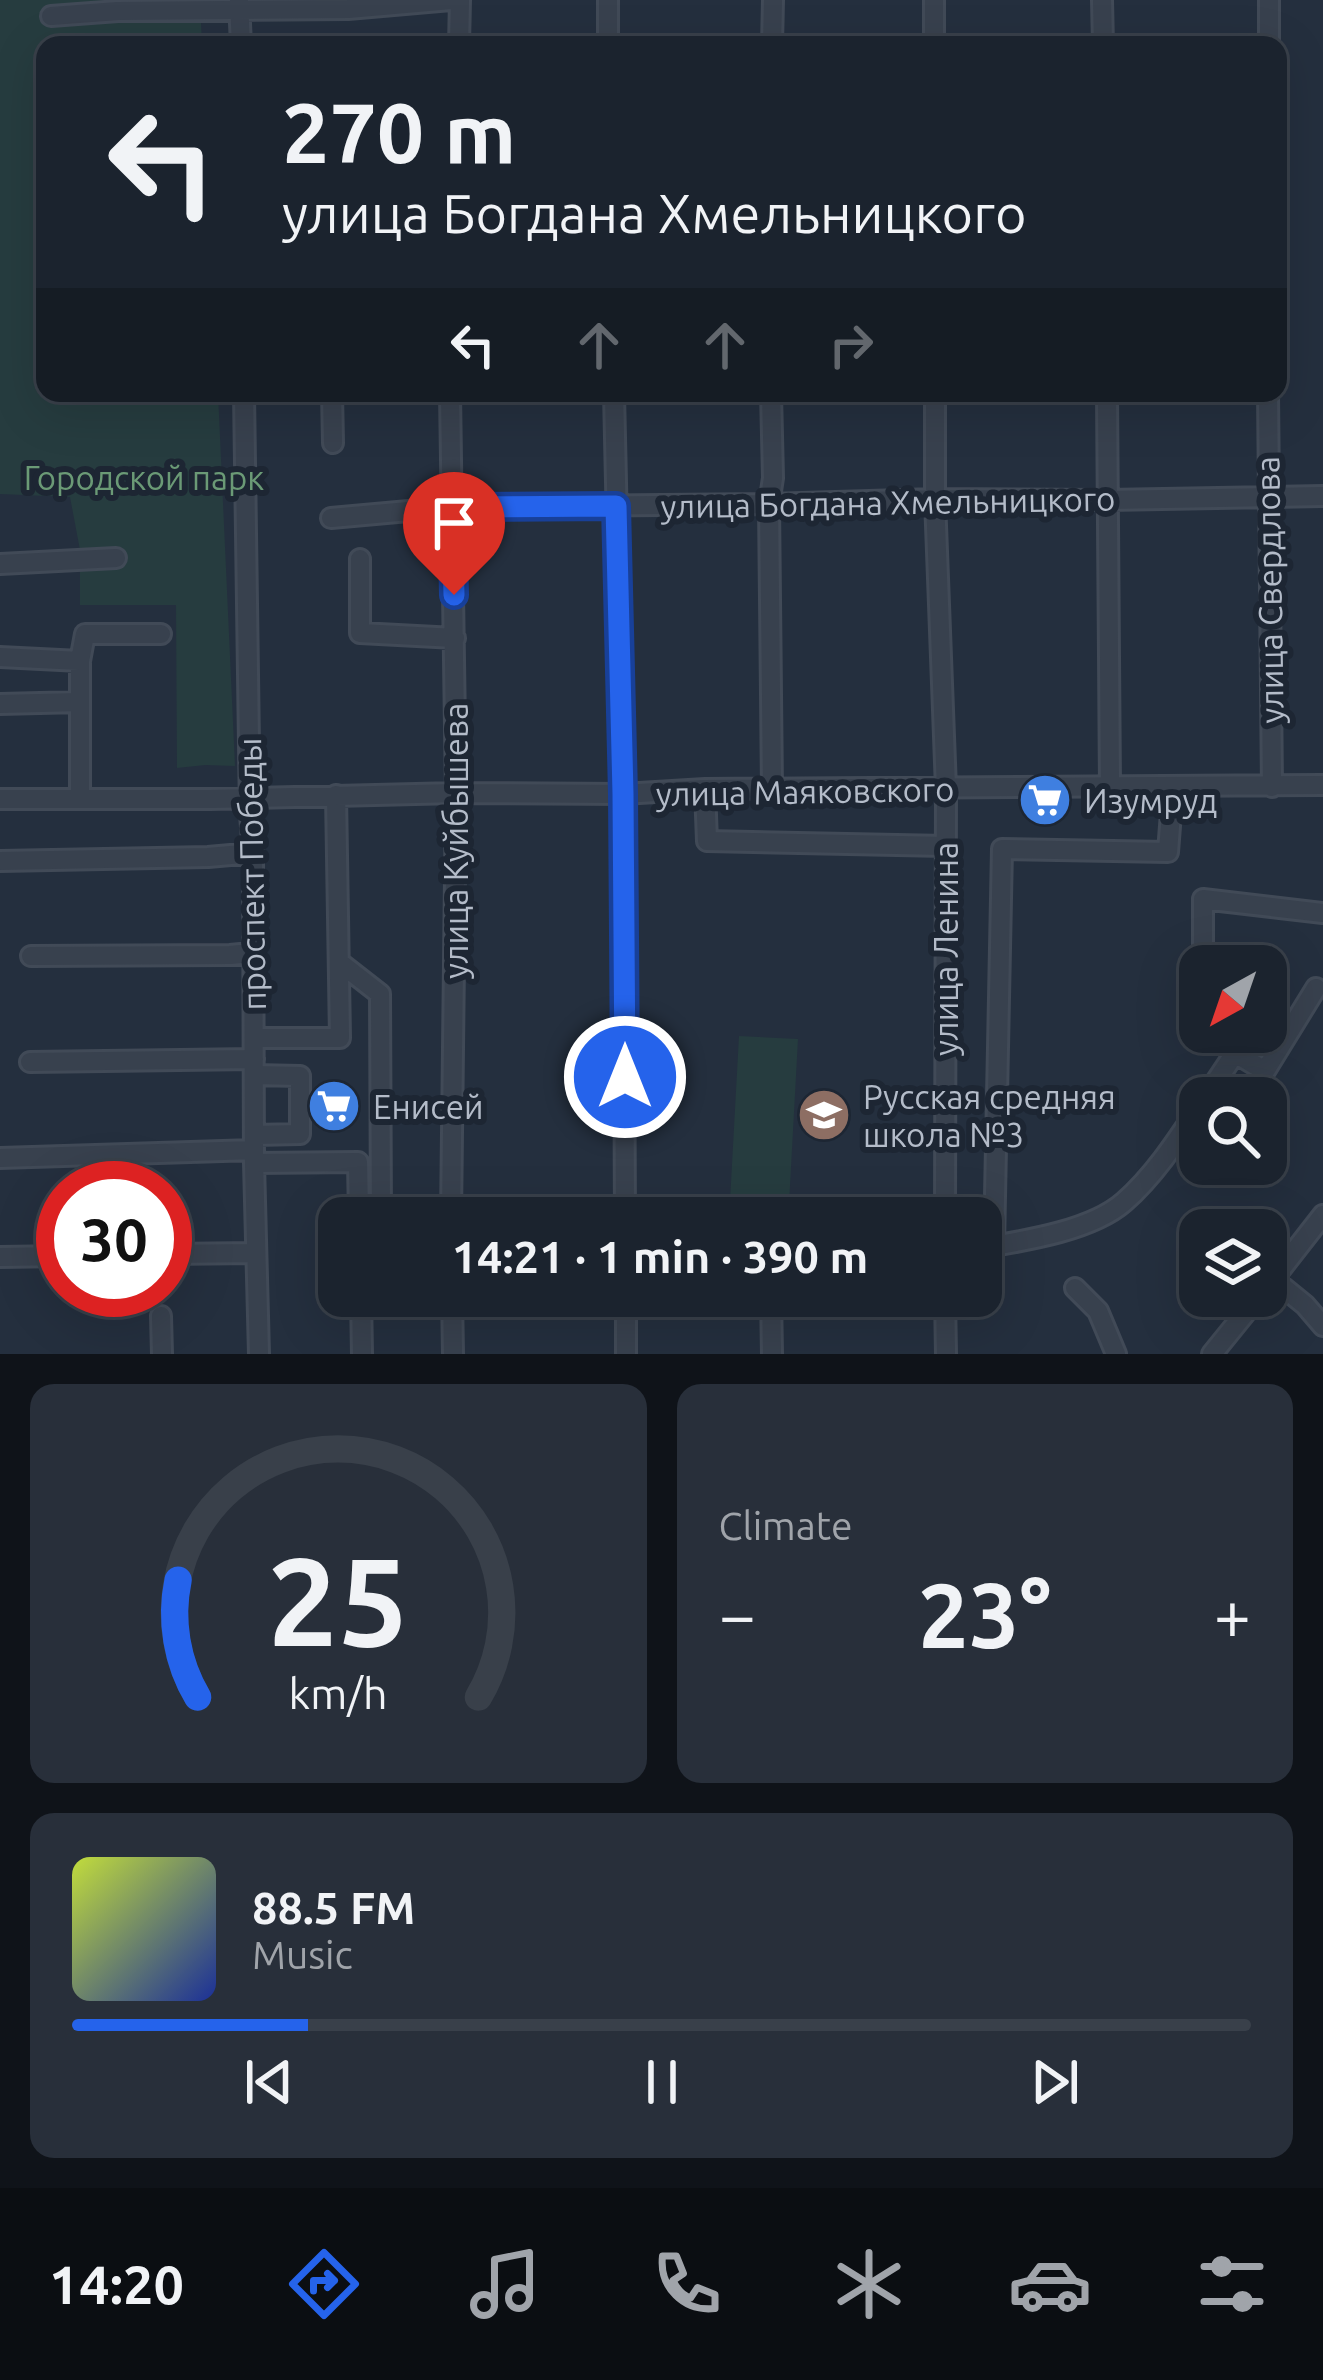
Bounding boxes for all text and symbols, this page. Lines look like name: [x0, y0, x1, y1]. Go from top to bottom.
icon: left: [84, 84, 240, 240]
text: 270 m: [282, 85, 516, 179]
text: улица Богдана Хмельницкого: [282, 183, 1027, 243]
icon: left: [440, 312, 506, 378]
icon: ahead: [566, 312, 632, 378]
icon: ahead: [692, 312, 758, 378]
icon: right: [818, 312, 884, 378]
street label: улица Свердлова: [1248, 456, 1290, 724]
park label: Городской парк: [24, 459, 264, 496]
pin: [403, 472, 505, 595]
street label: улица Богдана Хмельницкого: [660, 480, 1116, 524]
icon: arrive: [421, 490, 487, 556]
street label: улица Куйбышева: [437, 703, 474, 979]
street label: проспект Победы: [230, 737, 272, 1011]
street label: улица Маяковского: [655, 770, 955, 812]
supermarket icon: Изумруд: [1017, 772, 1073, 828]
place label: Изумруд: [1084, 782, 1217, 819]
street label: улица Ленина: [927, 842, 964, 1056]
north arrow: [1179, 945, 1287, 1053]
map controls: [1179, 945, 1287, 1317]
position arrow: [562, 1014, 688, 1140]
button: search: [1179, 1077, 1287, 1185]
supermarket icon: Енисей: [306, 1078, 362, 1134]
place label: Русская средняя школа №3: [863, 1078, 1116, 1153]
school or university icon: Русская средняя школа №3: [796, 1087, 852, 1143]
place label: Енисей: [373, 1088, 483, 1125]
speed limit sign: 30: [36, 1161, 192, 1317]
button: layers: [1179, 1209, 1287, 1317]
text: 14:21 · 1 min · 390 m: [452, 1231, 868, 1282]
text: Climate: [719, 1504, 853, 1547]
text: 25: [268, 1530, 409, 1670]
text: 23°: [918, 1564, 1051, 1665]
text: −: [719, 1577, 756, 1651]
text: +: [1214, 1577, 1251, 1651]
text: km/h: [289, 1668, 388, 1716]
text: 88.5 FM: [252, 1882, 415, 1933]
text: Music: [252, 1933, 353, 1976]
icon: previous: [236, 2049, 302, 2115]
icon: pause: [629, 2049, 695, 2115]
icon: next: [1022, 2049, 1088, 2115]
icon: directions: [282, 2242, 366, 2326]
icon: music: [463, 2242, 547, 2326]
icon: phone: [645, 2242, 729, 2326]
icon: climate: [827, 2242, 911, 2326]
icon: car: [1008, 2242, 1092, 2326]
icon: filters: [1190, 2242, 1274, 2326]
text: 14:20: [49, 2254, 184, 2314]

